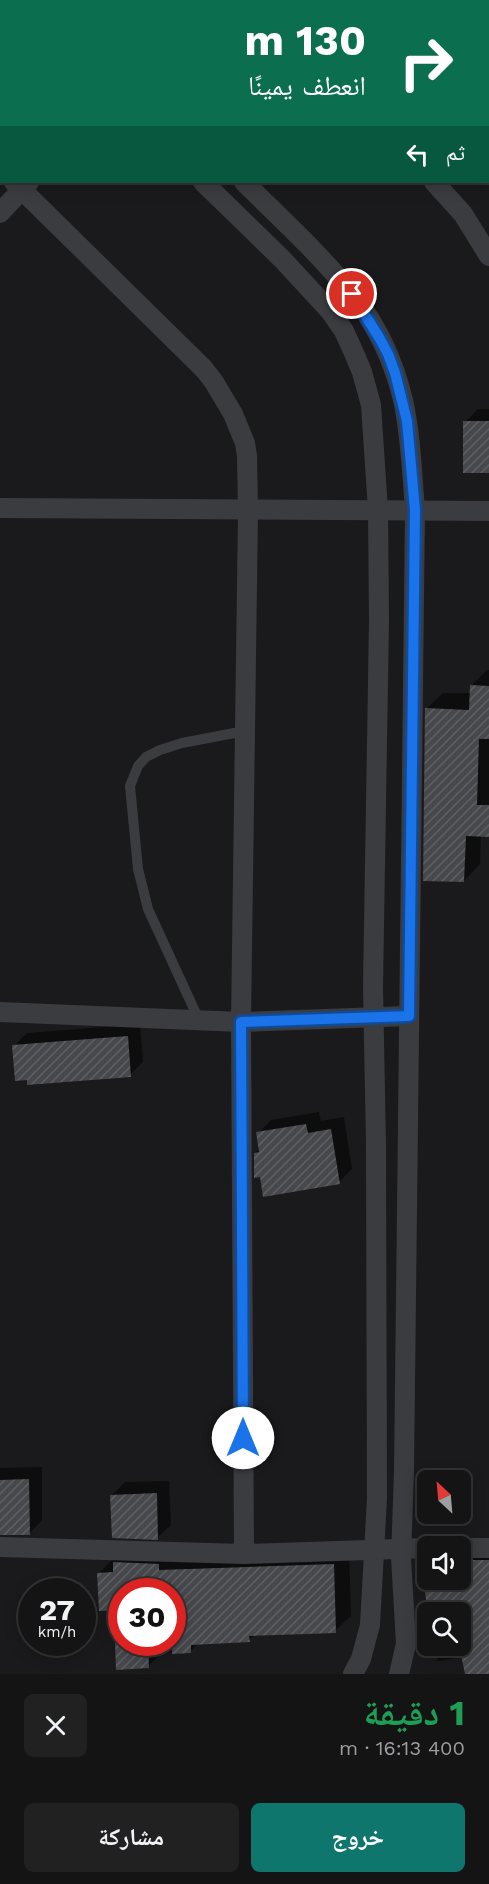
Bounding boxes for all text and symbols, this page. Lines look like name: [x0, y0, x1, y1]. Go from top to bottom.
text: 130 m: [244, 16, 366, 65]
icon: right: [387, 24, 465, 102]
text: انعطف يمينًا: [248, 70, 366, 102]
icon: left: [401, 138, 434, 171]
text: ثم: [446, 140, 465, 165]
pin: [326, 268, 377, 319]
icon: arrive: [335, 277, 368, 310]
position arrow: [211, 1406, 275, 1470]
north arrow: [417, 1470, 471, 1524]
map controls: [417, 1470, 471, 1656]
button: sound: [417, 1536, 471, 1590]
speed limit sign: 30: [108, 1578, 186, 1656]
text: 27: [39, 1592, 75, 1627]
button: search: [417, 1602, 471, 1656]
text: km/h: [38, 1623, 76, 1641]
text: 1 دقيقة: [364, 1692, 465, 1734]
button: close: [24, 1694, 87, 1757]
text: 400 m · 16:13: [339, 1736, 465, 1760]
button: مشاركة: [24, 1803, 239, 1872]
button: خروج: [251, 1803, 465, 1872]

